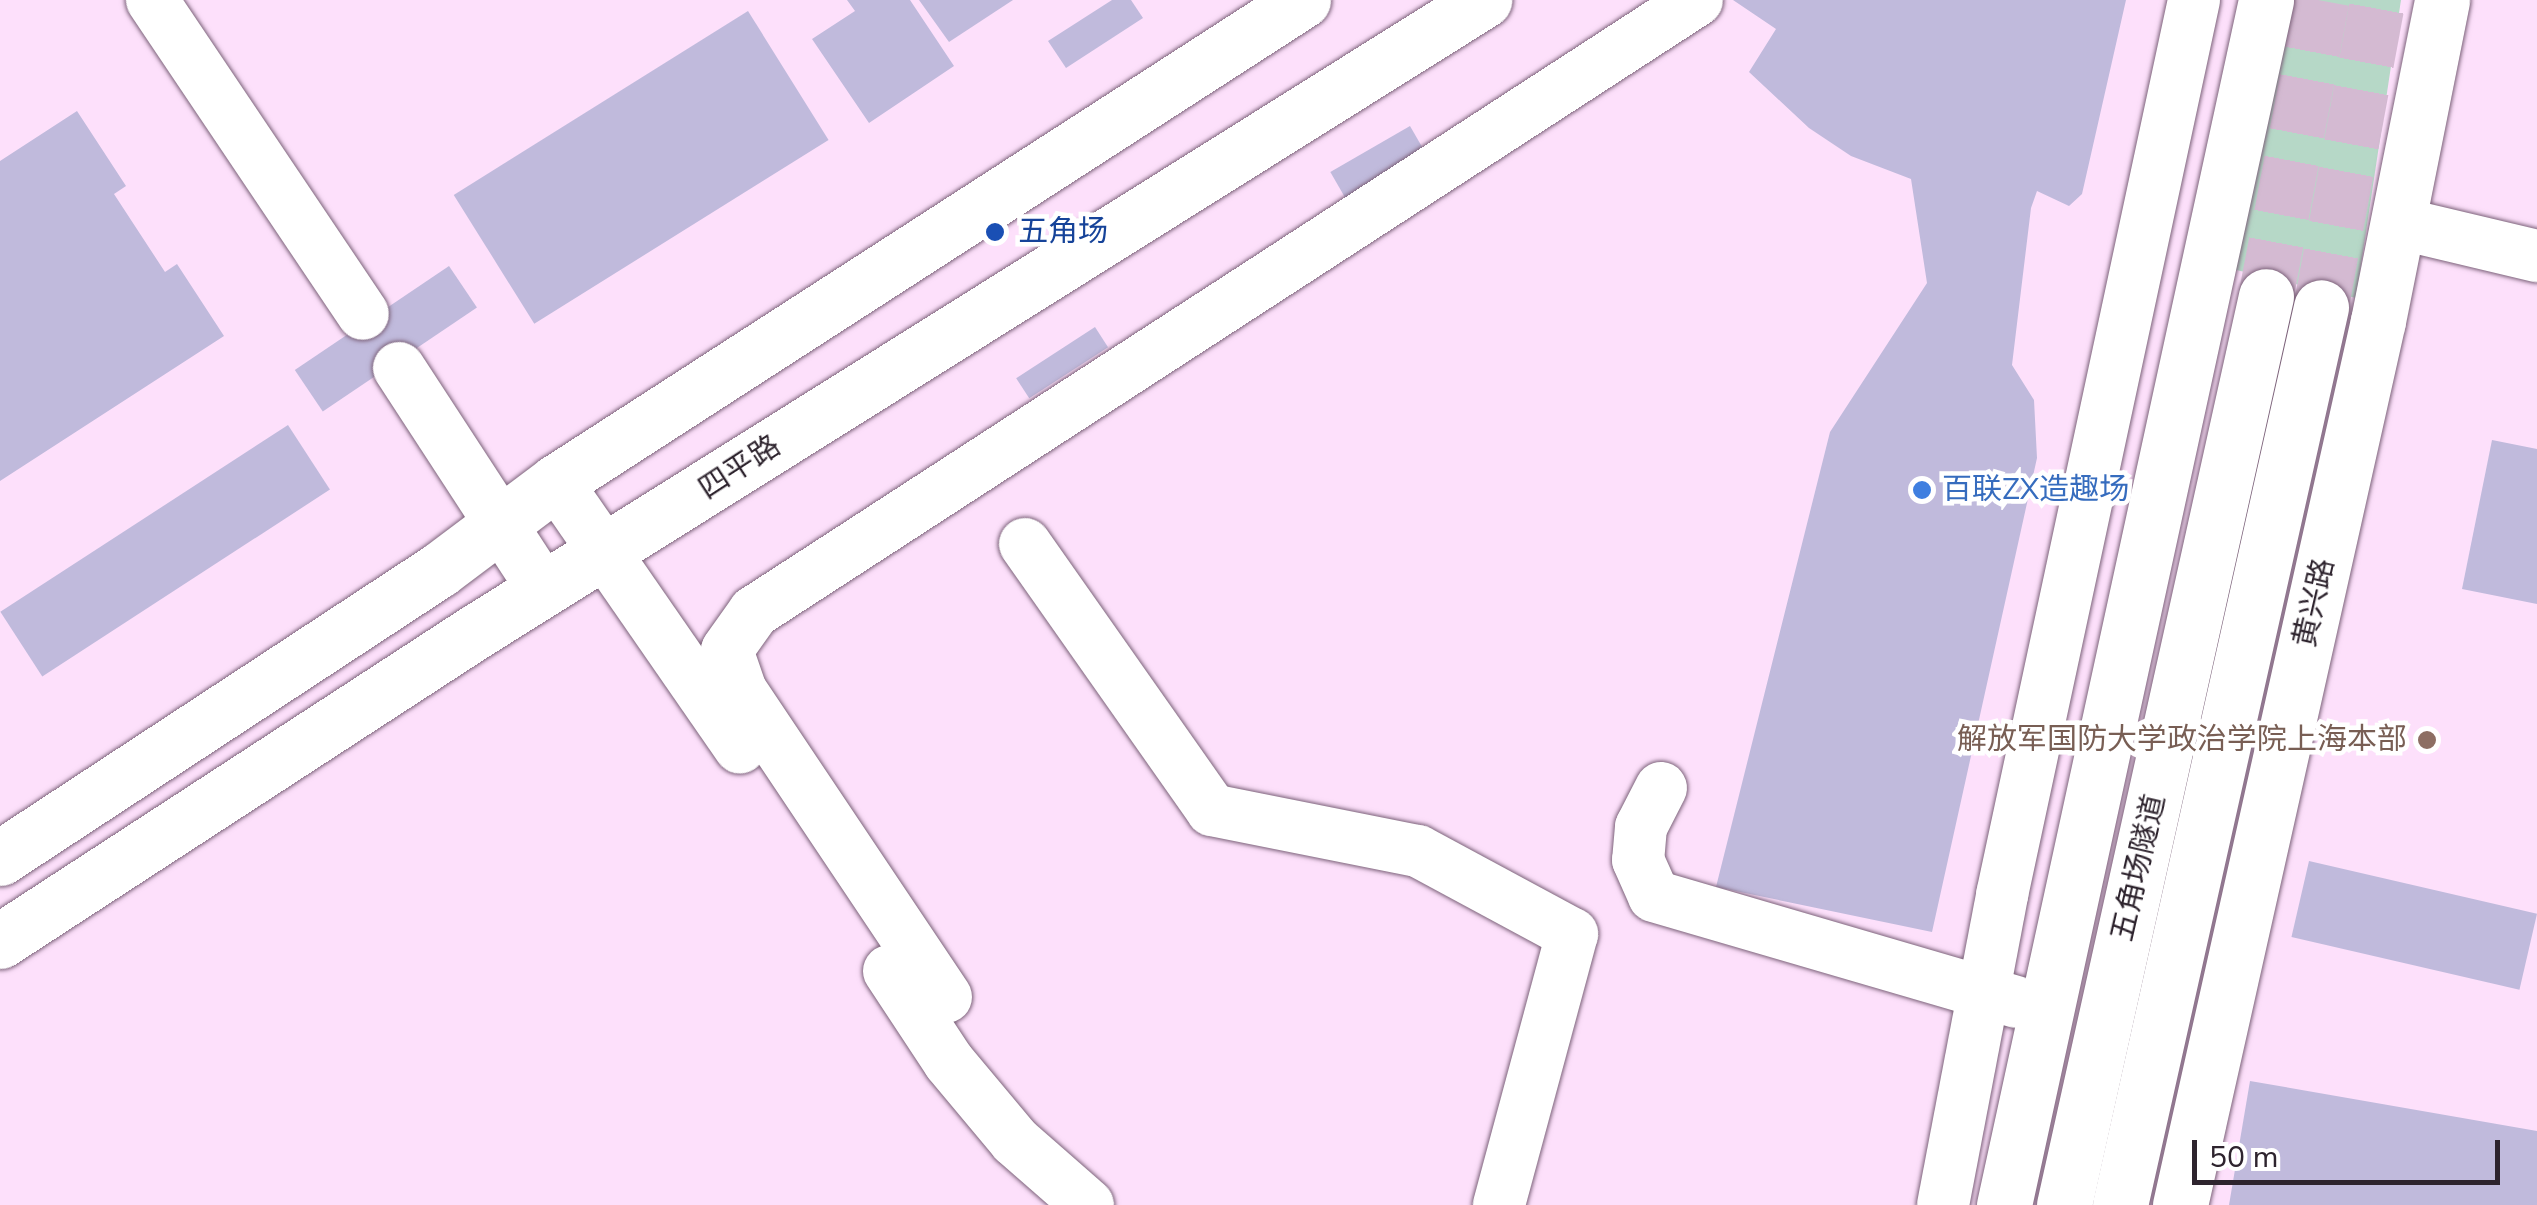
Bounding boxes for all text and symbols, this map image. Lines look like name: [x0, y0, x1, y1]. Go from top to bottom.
place label: 五角场: [1018, 214, 1108, 250]
marker: 五角场: [982, 219, 1008, 245]
street label: 四平路: [692, 428, 788, 508]
place label: 百联ZX造趣场: [1942, 472, 2129, 508]
marker: 百联ZX造趣场: [1911, 479, 1933, 501]
street label: 黄兴路: [2287, 555, 2343, 651]
place label: 解放军国防大学政治学院上海本部: [1957, 722, 2407, 758]
marker: 解放军国防大学政治学院上海本部: [2416, 729, 2438, 751]
street label: 五角场隧道: [2105, 791, 2173, 945]
scale bar: [2197, 1120, 2504, 1182]
text: 50 m: [2209, 1137, 2278, 1178]

